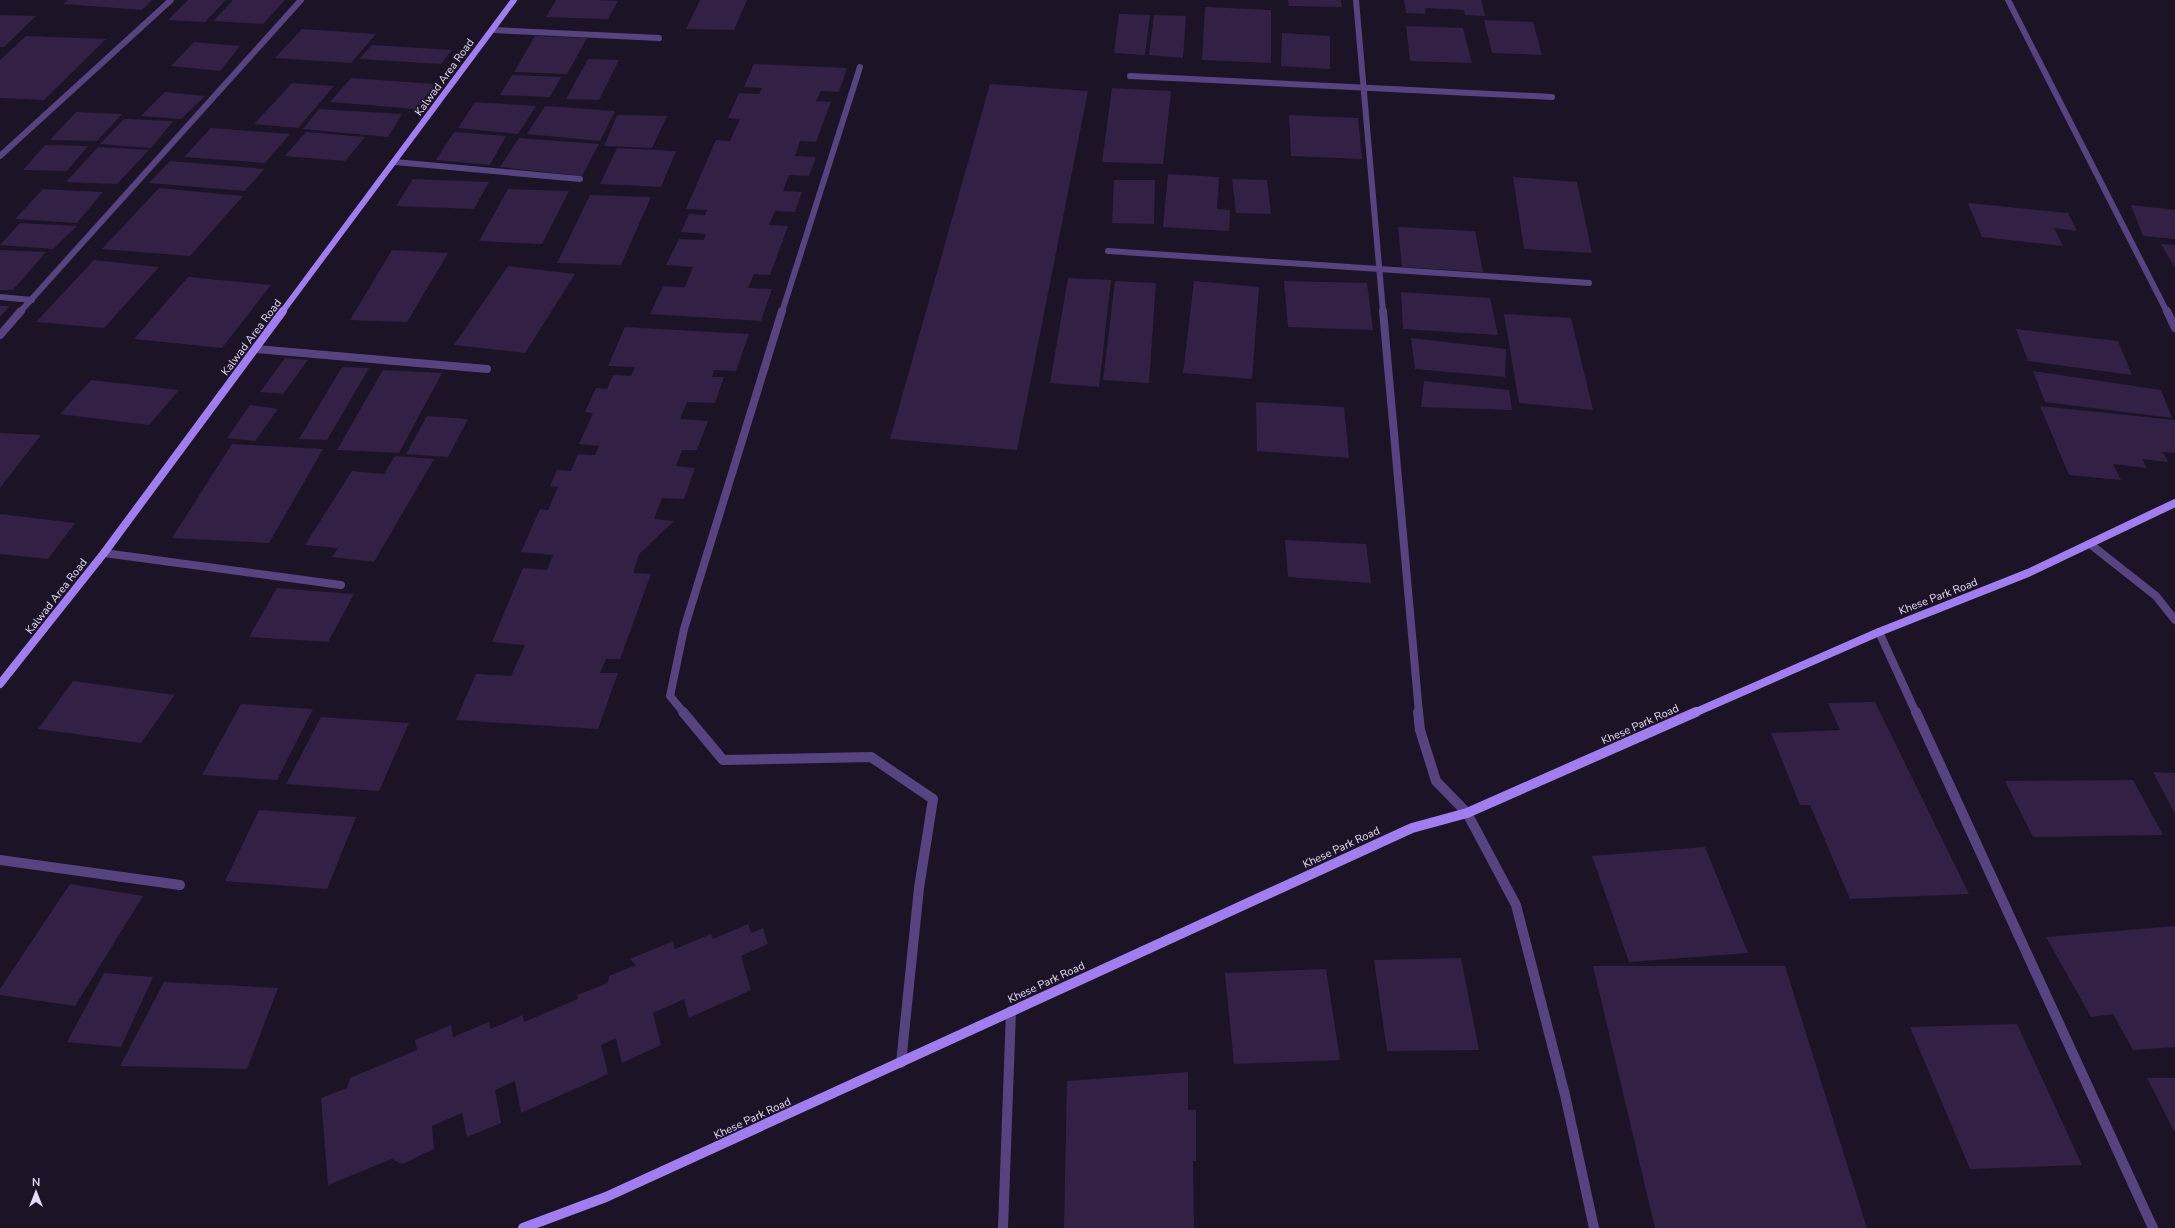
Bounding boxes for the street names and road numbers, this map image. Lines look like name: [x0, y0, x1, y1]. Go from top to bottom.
street label: Kalwad Area Road: [411, 36, 478, 119]
street label: Kalwad Area Road: [218, 296, 285, 379]
street label: Kalwad Area Road: [22, 555, 91, 637]
street label: Khese Park Road: [1897, 575, 1980, 618]
street label: Khese Park Road: [1599, 701, 1681, 748]
street label: Khese Park Road: [1300, 823, 1382, 872]
street label: Khese Park Road: [1005, 958, 1087, 1007]
street label: Khese Park Road: [711, 1094, 793, 1143]

